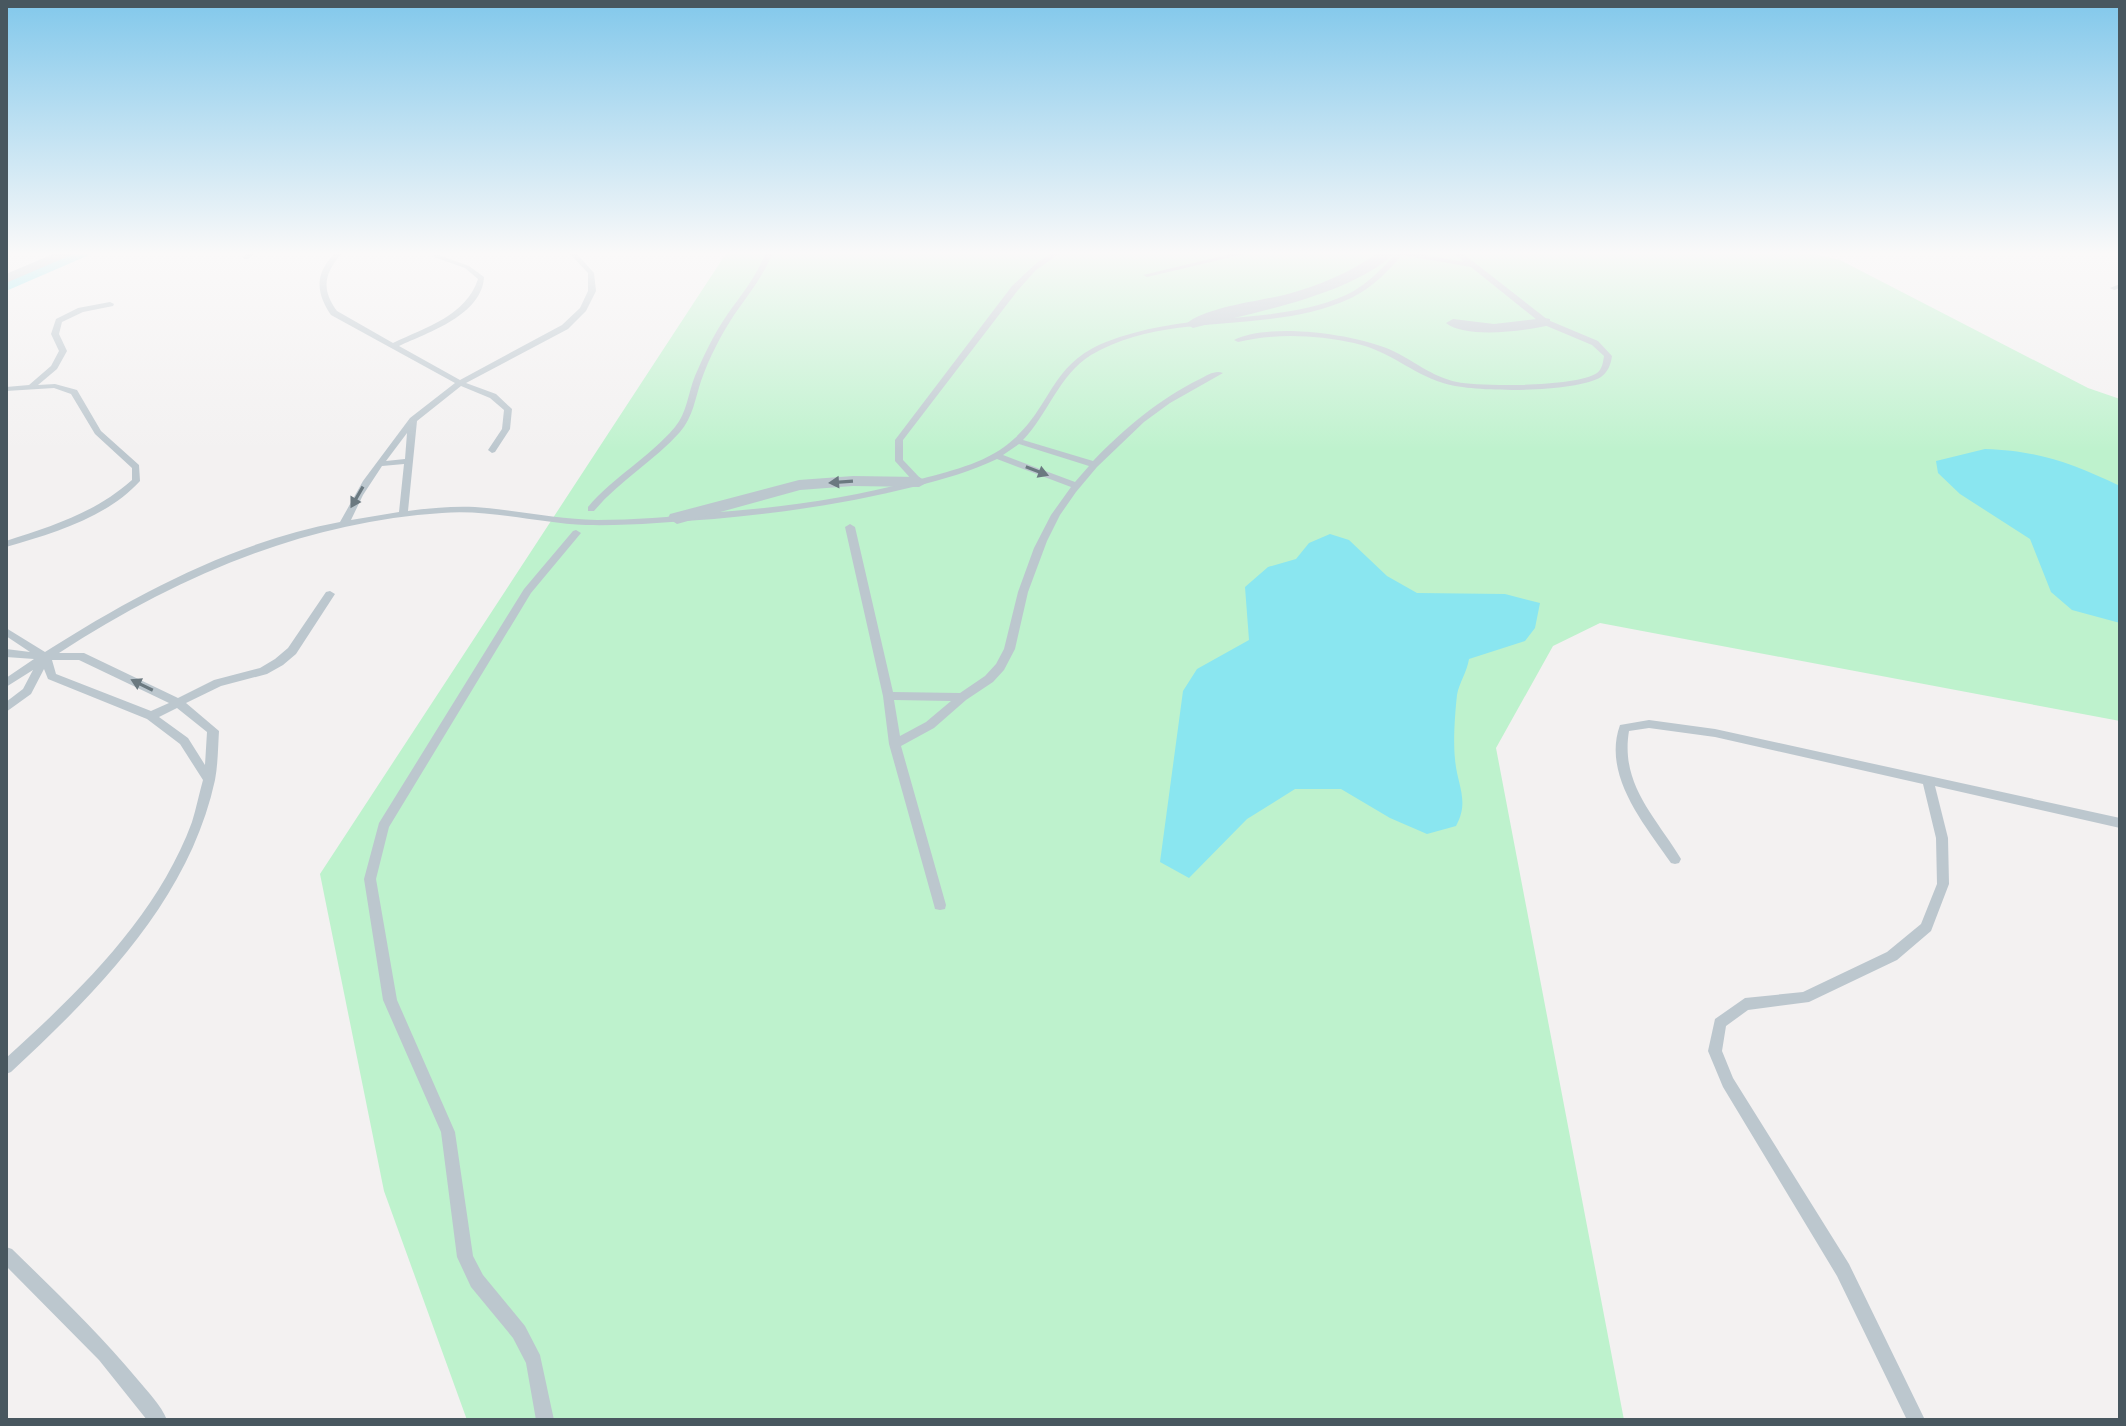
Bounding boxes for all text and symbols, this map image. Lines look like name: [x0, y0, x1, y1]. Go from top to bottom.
one-way arrow: [1026, 465, 1050, 478]
one-way arrow: [828, 476, 853, 489]
one-way arrow: [350, 486, 364, 508]
one-way arrow: [130, 678, 153, 692]

